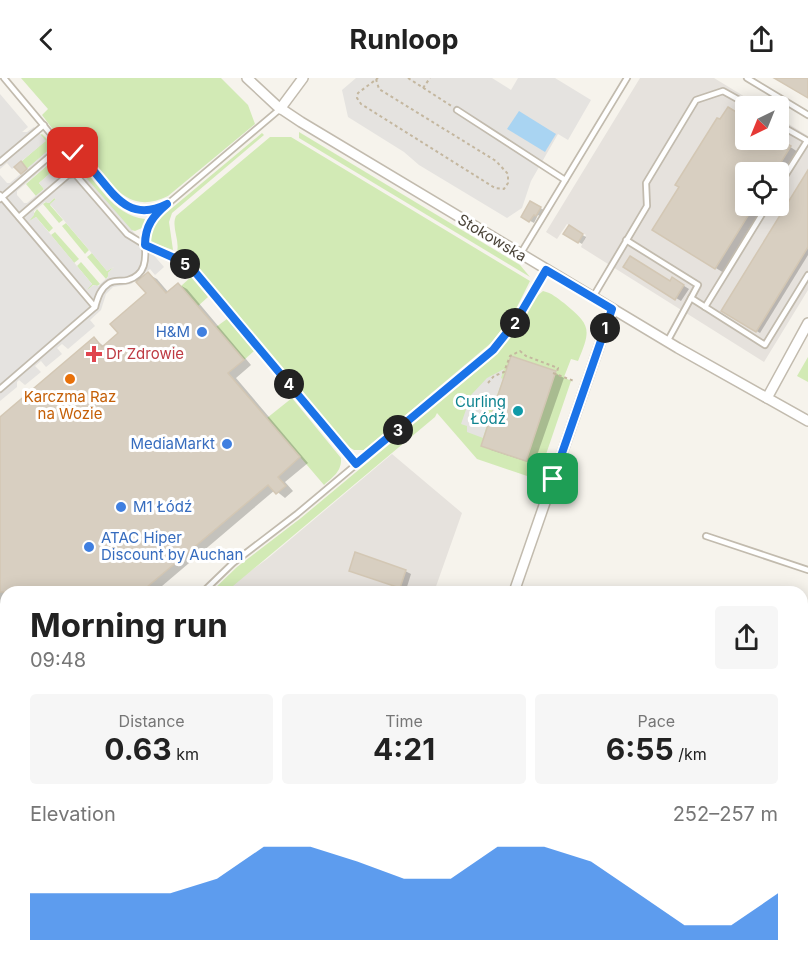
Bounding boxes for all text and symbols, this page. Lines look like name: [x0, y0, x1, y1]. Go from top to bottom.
icon: back: [30, 23, 63, 56]
text: Runloop: [350, 23, 458, 56]
icon: share: [745, 23, 778, 56]
north arrow: [735, 96, 789, 150]
map controls: [735, 96, 789, 216]
pin: [47, 127, 98, 178]
icon: check: [56, 136, 89, 169]
button: locate: [735, 162, 789, 216]
street label: Stokowska: [454, 210, 530, 266]
pin: 5: [170, 249, 200, 279]
text: 5: [180, 254, 190, 274]
pin: 2: [500, 308, 530, 338]
text: 2: [510, 313, 520, 333]
pin: 1: [590, 313, 620, 343]
text: 1: [602, 318, 608, 338]
place label: H&M: [156, 322, 190, 341]
marker: H&M: [195, 325, 209, 339]
place label: Dr Zdrowie: [106, 344, 184, 363]
marker: Dr Zdrowie: [87, 347, 101, 361]
pin: 4: [274, 369, 304, 399]
marker: Karczma Raz na Wozie: [63, 372, 77, 386]
text: 4: [284, 374, 294, 394]
place label: Karczma Raz na Wozie: [24, 387, 116, 423]
place label: Curling Łódź: [455, 392, 506, 428]
marker: Curling Łódź: [511, 404, 525, 418]
pin: 3: [383, 415, 413, 445]
text: 3: [393, 420, 403, 440]
place label: MediaMarkt: [130, 434, 215, 453]
marker: MediaMarkt: [220, 437, 234, 451]
pin: [527, 453, 578, 504]
icon: arrive: [536, 462, 569, 495]
place label: M1 Łódź: [133, 497, 192, 516]
marker: M1 Łódź: [114, 500, 128, 514]
place label: ATAC Hiper Discount by Auchan: [101, 528, 243, 564]
marker: ATAC Hiper Discount by Auchan: [82, 540, 96, 554]
text: Morning run: [30, 605, 228, 645]
button: share: [715, 606, 778, 669]
text: 09:48: [30, 648, 86, 672]
text: Distance: [119, 711, 185, 731]
text: Time: [385, 711, 423, 731]
text: Pace: [637, 711, 675, 731]
text: 0.63: [104, 731, 172, 767]
text: 4:21: [373, 731, 435, 767]
text: 6:55: [606, 731, 674, 767]
text: km: [172, 744, 199, 764]
text: /km: [674, 744, 707, 764]
text: Elevation: [30, 802, 116, 826]
text: 252–257 m: [673, 802, 778, 826]

